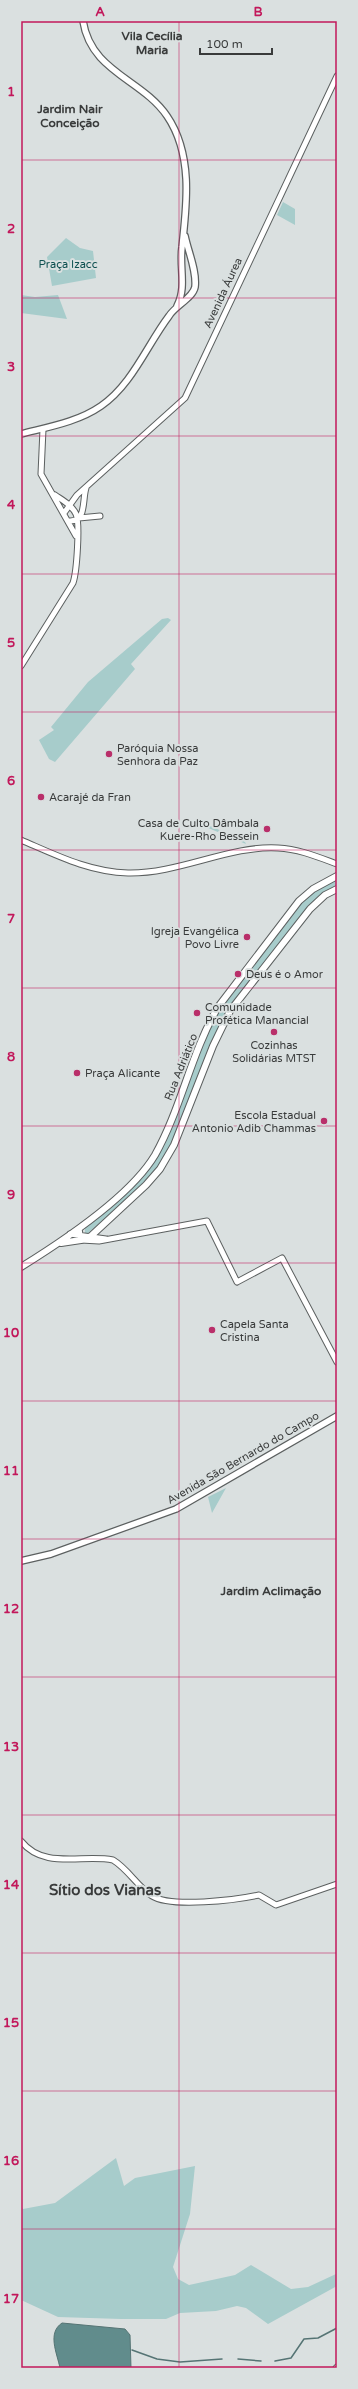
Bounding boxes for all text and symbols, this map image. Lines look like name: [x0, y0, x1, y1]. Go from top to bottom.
text: A: [95, 4, 105, 20]
text: B: [253, 4, 263, 20]
district label: Vila Cecília Maria: [121, 29, 183, 57]
scale bar: [200, 30, 272, 56]
text: 100 m: [206, 37, 243, 51]
text: 1: [7, 84, 15, 100]
district label: Jardim Nair Conceição: [36, 102, 103, 131]
text: 2: [7, 221, 15, 237]
street label: Avenida Áurea: [200, 255, 245, 330]
park label: Praça Izacc: [38, 258, 98, 271]
text: 3: [7, 359, 15, 375]
text: 4: [7, 497, 16, 513]
text: 5: [7, 635, 15, 651]
place label: Paróquia Nossa Senhora da Paz: [117, 742, 199, 768]
marker: Paróquia Nossa Senhora da Paz: [104, 749, 114, 759]
text: 6: [7, 773, 15, 789]
place label: Acarajé da Fran: [49, 791, 131, 804]
marker: Acarajé da Fran: [36, 792, 46, 802]
place label: Casa de Culto Dâmbala Kuere-Rho Bessein: [138, 817, 259, 843]
marker: Casa de Culto Dâmbala Kuere-Rho Bessein: [262, 824, 272, 834]
text: 7: [7, 911, 15, 927]
place label: Igreja Evangélica Povo Livre: [151, 925, 239, 951]
marker: Igreja Evangélica Povo Livre: [242, 932, 252, 942]
place label: Deus é o Amor: [246, 968, 324, 981]
marker: Deus é o Amor: [233, 969, 243, 979]
place label: Comunidade Profética Manancial: [205, 1001, 309, 1027]
marker: Comunidade Profética Manancial: [192, 1008, 202, 1018]
marker: Cozinhas Solidárias MTST: [269, 1027, 279, 1037]
street label: Rua Adriático: [162, 1031, 200, 1102]
place label: Cozinhas Solidárias MTST: [232, 1039, 316, 1065]
text: 8: [7, 1049, 15, 1065]
place label: Praça Alicante: [85, 1067, 160, 1080]
marker: Praça Alicante: [72, 1068, 82, 1078]
place label: Escola Estadual Antonio Adib Chammas: [192, 1109, 316, 1135]
marker: Escola Estadual Antonio Adib Chammas: [319, 1116, 329, 1126]
text: 9: [7, 1187, 15, 1203]
place label: Capela Santa Cristina: [220, 1318, 289, 1344]
text: 10: [3, 1325, 19, 1341]
marker: Capela Santa Cristina: [207, 1325, 217, 1335]
street label: Avenida São Bernardo do Campo: [165, 1409, 322, 1507]
text: 11: [3, 1463, 19, 1479]
district label: Jardim Aclimação: [220, 1584, 321, 1599]
text: 12: [3, 1601, 19, 1617]
text: 13: [3, 1739, 19, 1755]
text: 14: [3, 1877, 20, 1893]
district label: Sítio dos Vianas: [49, 1881, 161, 1899]
text: 15: [3, 2015, 19, 2031]
text: 16: [3, 2153, 19, 2169]
text: 17: [3, 2291, 19, 2307]

